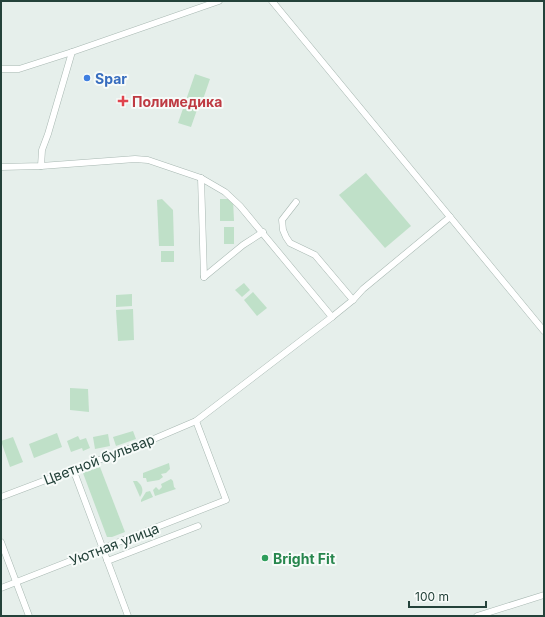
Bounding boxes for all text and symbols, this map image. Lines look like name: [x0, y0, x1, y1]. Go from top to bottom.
place label: Spar: [95, 70, 127, 87]
marker: Spar: [82, 73, 92, 83]
place label: Полимедика: [132, 93, 222, 110]
marker: Полимедика: [117, 95, 129, 107]
street label: Цветной бульвар: [41, 430, 157, 488]
street label: Уютная улица: [67, 519, 161, 569]
place label: Bright Fit: [273, 550, 335, 567]
marker: Bright Fit: [260, 553, 270, 563]
scale bar: [409, 583, 486, 609]
text: 100 m: [415, 589, 449, 604]

